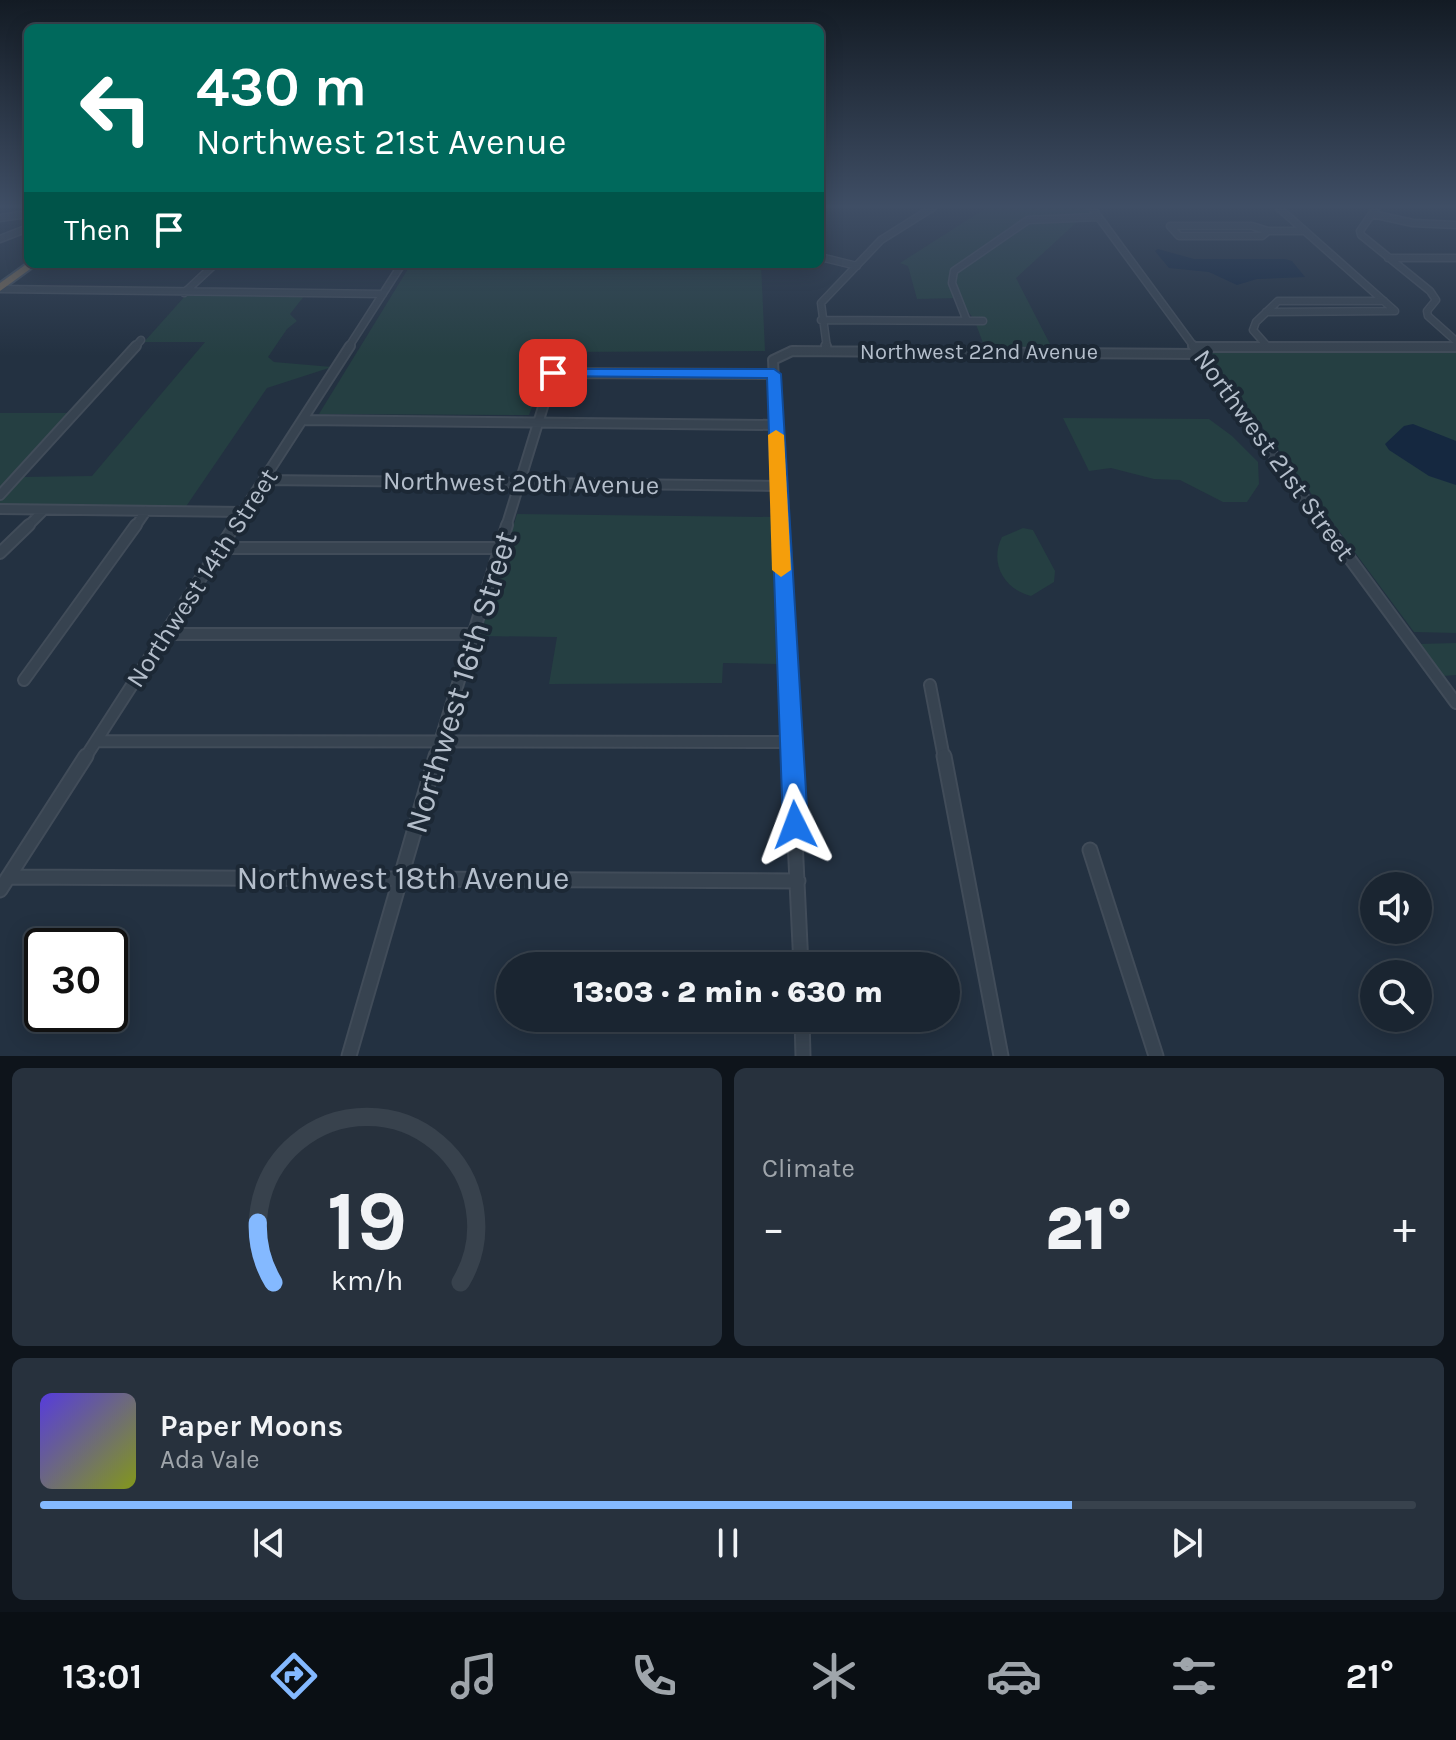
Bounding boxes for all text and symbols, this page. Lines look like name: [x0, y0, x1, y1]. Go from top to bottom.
text: 430 m: [196, 54, 367, 119]
icon: left: [64, 56, 168, 160]
text: Northwest 21st Avenue: [196, 121, 566, 163]
icon: arrive: [147, 208, 191, 252]
text: Then: [64, 212, 131, 248]
pin: [519, 339, 587, 407]
street label: Northwest 22nd Avenue: [860, 339, 1098, 365]
street label: Northwest 21st Street: [1187, 343, 1361, 567]
icon: arrive: [531, 351, 575, 395]
street label: Northwest 14th Street: [120, 463, 285, 693]
street label: Northwest 20th Avenue: [383, 465, 659, 501]
street label: Northwest 16th Street: [397, 526, 525, 838]
position arrow: [753, 783, 837, 867]
street label: Northwest 18th Avenue: [237, 860, 569, 897]
map controls: [1360, 872, 1432, 1032]
button: sound: [1360, 872, 1432, 944]
speed limit sign: 30: [24, 928, 128, 1032]
button: search: [1360, 960, 1432, 1032]
text: 13:03 · 2 min · 630 m: [573, 974, 883, 1010]
text: Climate: [762, 1153, 855, 1184]
text: 19: [327, 1173, 407, 1270]
text: 21°: [1045, 1194, 1133, 1264]
text: −: [762, 1203, 785, 1254]
text: +: [1393, 1203, 1416, 1254]
text: km/h: [331, 1264, 403, 1297]
text: Paper Moons: [160, 1408, 343, 1444]
text: Ada Vale: [160, 1444, 260, 1475]
icon: previous: [247, 1521, 291, 1565]
icon: pause: [706, 1521, 750, 1565]
icon: next: [1165, 1521, 1209, 1565]
icon: directions: [266, 1648, 322, 1704]
icon: music: [446, 1648, 502, 1704]
icon: phone: [626, 1648, 682, 1704]
icon: climate: [806, 1648, 862, 1704]
icon: car: [986, 1648, 1042, 1704]
icon: filters: [1166, 1648, 1222, 1704]
text: 13:01: [62, 1655, 142, 1697]
text: 21°: [1345, 1655, 1394, 1697]

